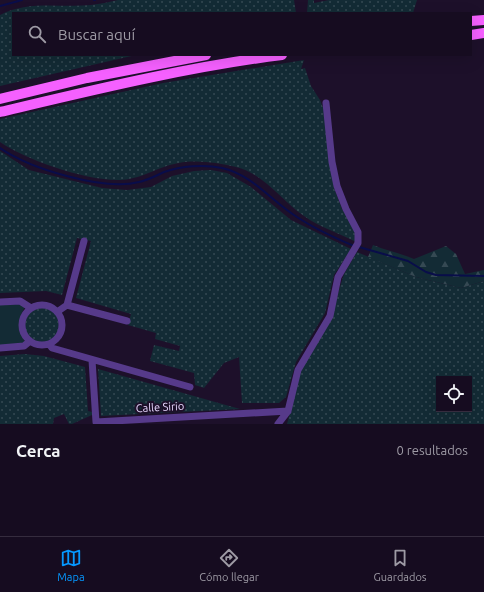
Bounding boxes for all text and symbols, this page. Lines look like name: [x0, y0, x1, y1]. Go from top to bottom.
search box: [12, 12, 472, 56]
icon: search: [26, 23, 48, 45]
text: Buscar aquí: [58, 26, 135, 43]
map controls: [436, 376, 472, 412]
button: locate: [436, 376, 472, 412]
street label: Calle Sirio: [135, 400, 185, 414]
text: Cerca: [16, 441, 61, 460]
text: 0 resultados: [397, 443, 468, 457]
tab: Mapa: [57, 547, 85, 583]
tab: Cómo llegar: [199, 547, 259, 583]
tab: Guardados: [374, 547, 427, 583]

